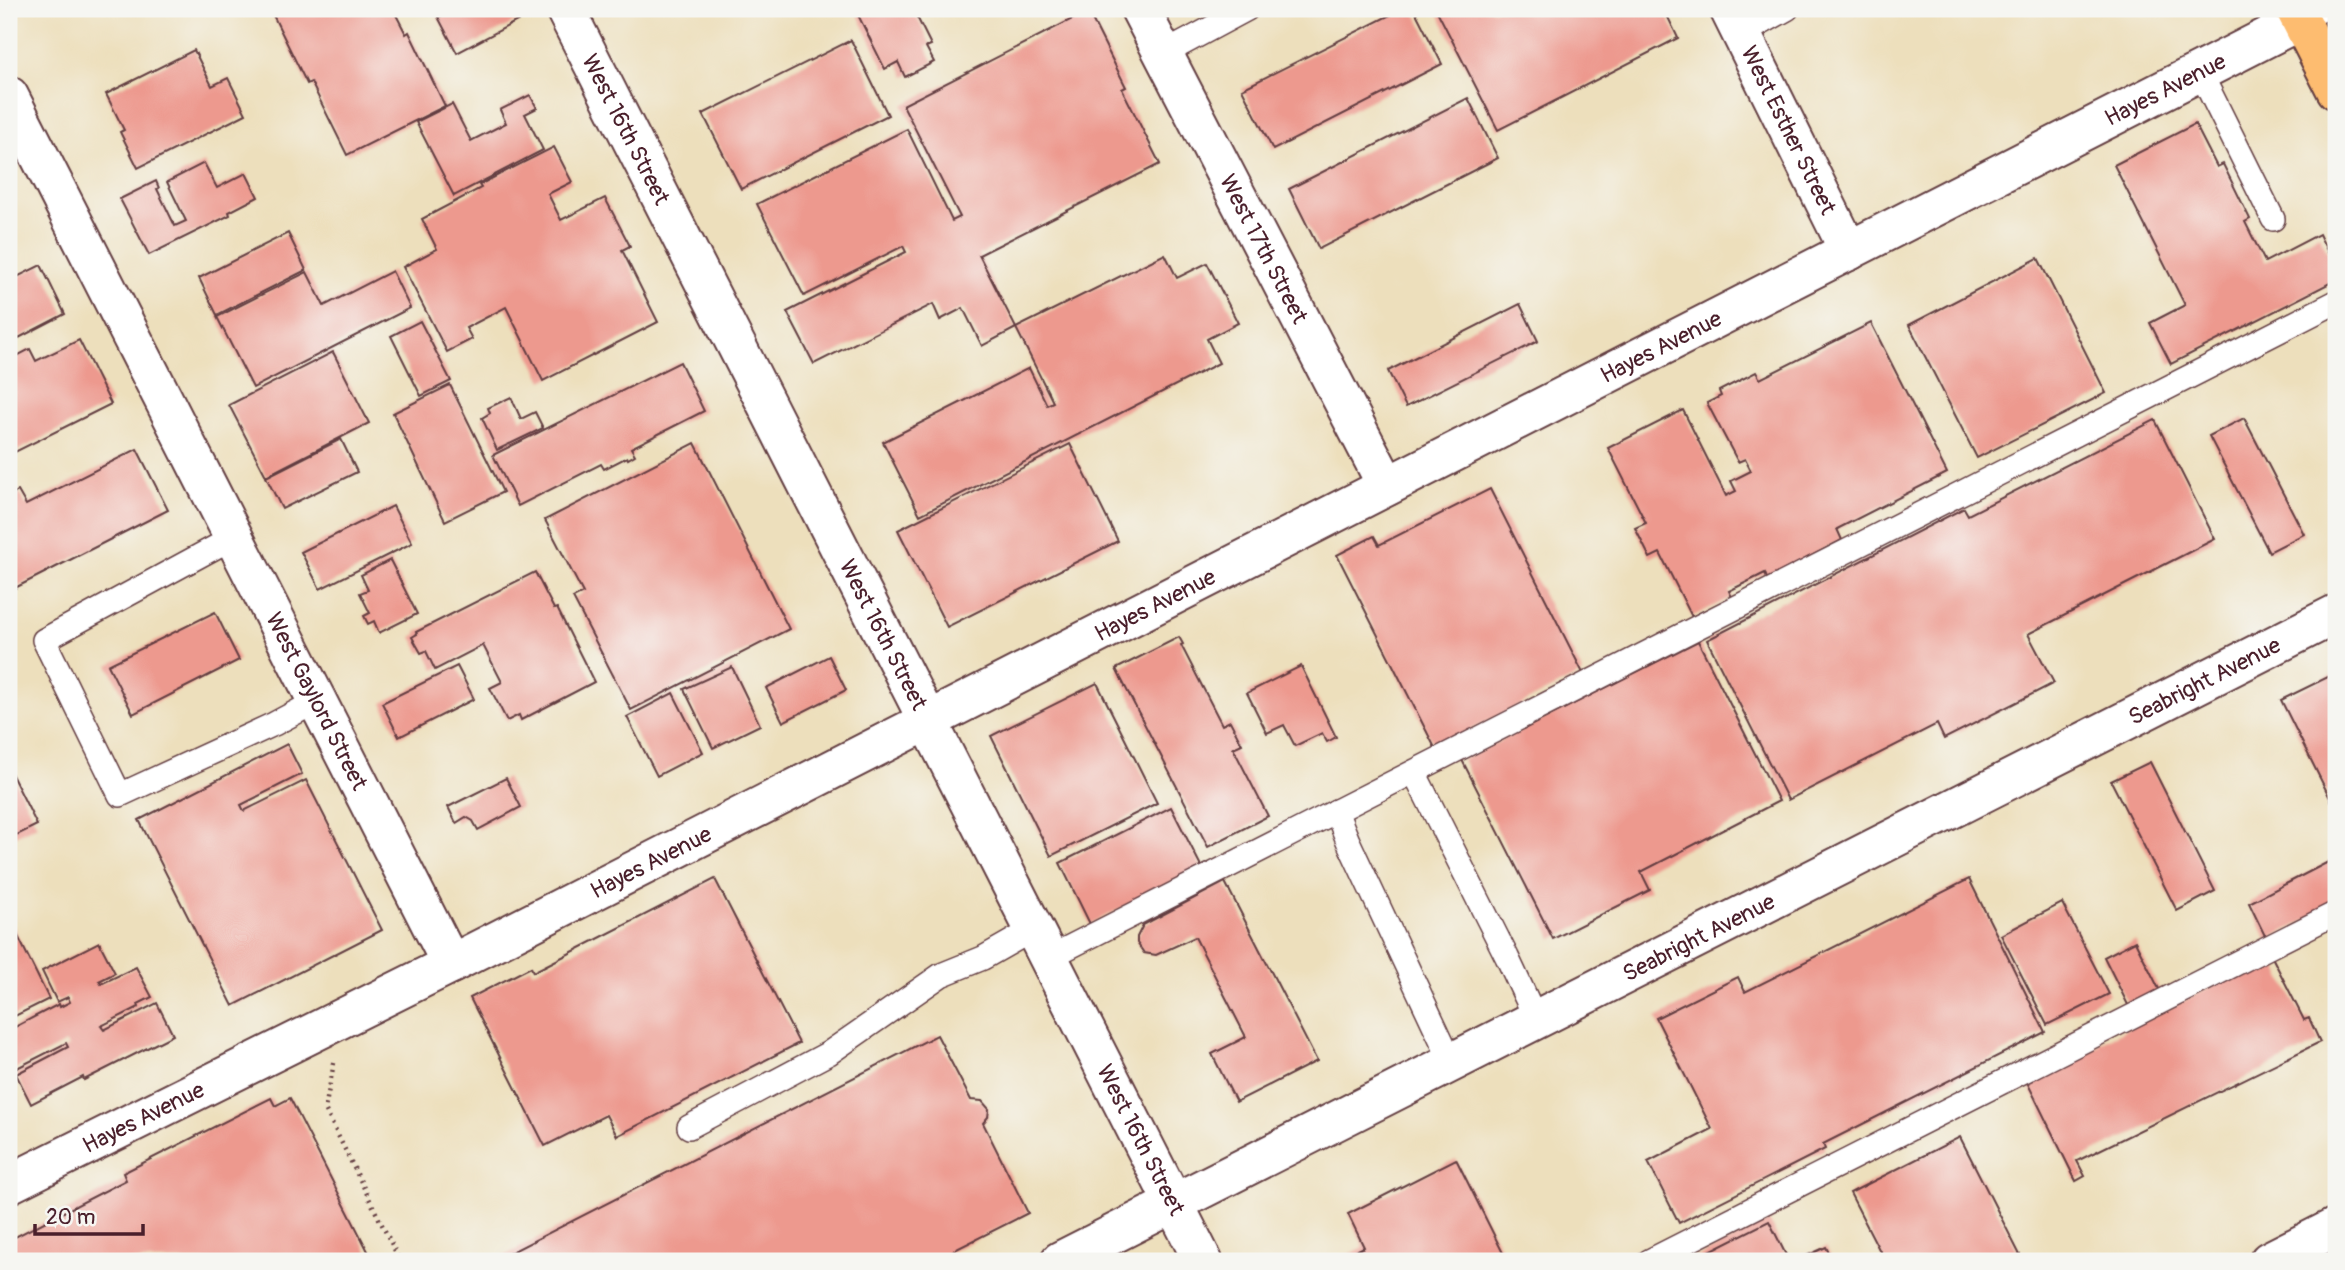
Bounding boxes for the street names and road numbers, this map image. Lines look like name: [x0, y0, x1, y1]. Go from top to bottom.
street label: West Esther Street: [1734, 41, 1843, 220]
street label: Hayes Avenue: [2100, 47, 2231, 133]
street label: West 16th Street: [575, 49, 677, 210]
street label: West 17th Street: [1213, 169, 1315, 329]
street label: Hayes Avenue: [1596, 304, 1727, 390]
street label: West 16th Street: [833, 554, 934, 716]
street label: Hayes Avenue: [1090, 562, 1221, 648]
street label: West Gaylord Street: [259, 608, 374, 796]
street label: Seabright Avenue: [2124, 630, 2286, 732]
street label: Hayes Avenue: [585, 819, 717, 905]
street label: Seabright Avenue: [1618, 887, 1780, 988]
street label: West 16th Street: [1090, 1060, 1192, 1221]
street label: Hayes Avenue: [78, 1075, 210, 1160]

